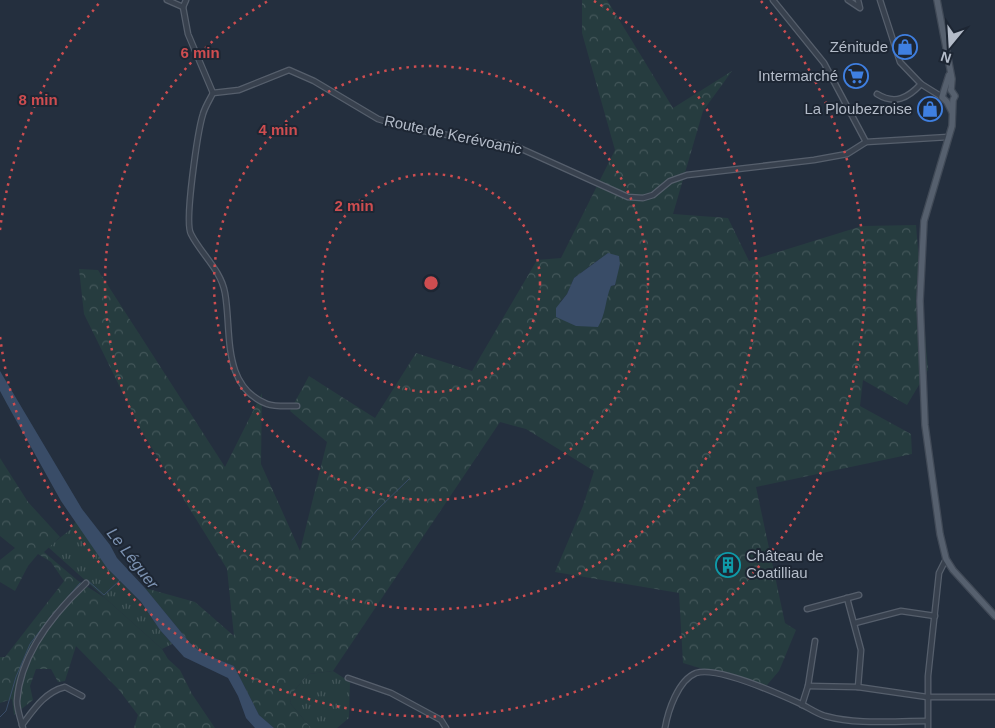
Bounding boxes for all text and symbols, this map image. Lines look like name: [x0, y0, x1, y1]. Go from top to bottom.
north arrow: [925, 20, 975, 70]
shop icon: Zénitude: [892, 34, 918, 60]
place label: Zénitude: [830, 38, 888, 55]
text: 6 min: [180, 44, 220, 61]
text: N: [939, 48, 953, 67]
supermarket icon: Intermarché: [843, 63, 869, 89]
place label: Intermarché: [758, 67, 838, 84]
text: 8 min: [18, 91, 58, 108]
shop icon: La Ploubezroise: [917, 96, 943, 122]
place label: La Ploubezroise: [804, 100, 912, 117]
street label: Route de Kerévoanic: [383, 112, 524, 157]
text: 4 min: [258, 121, 298, 138]
text: 2 min: [334, 197, 374, 214]
centre of rings: [422, 274, 440, 292]
water label: Le Léguer: [104, 525, 162, 592]
place label: Château de Coatilliau: [746, 547, 824, 581]
building icon: Château de Coatilliau: [715, 552, 741, 578]

